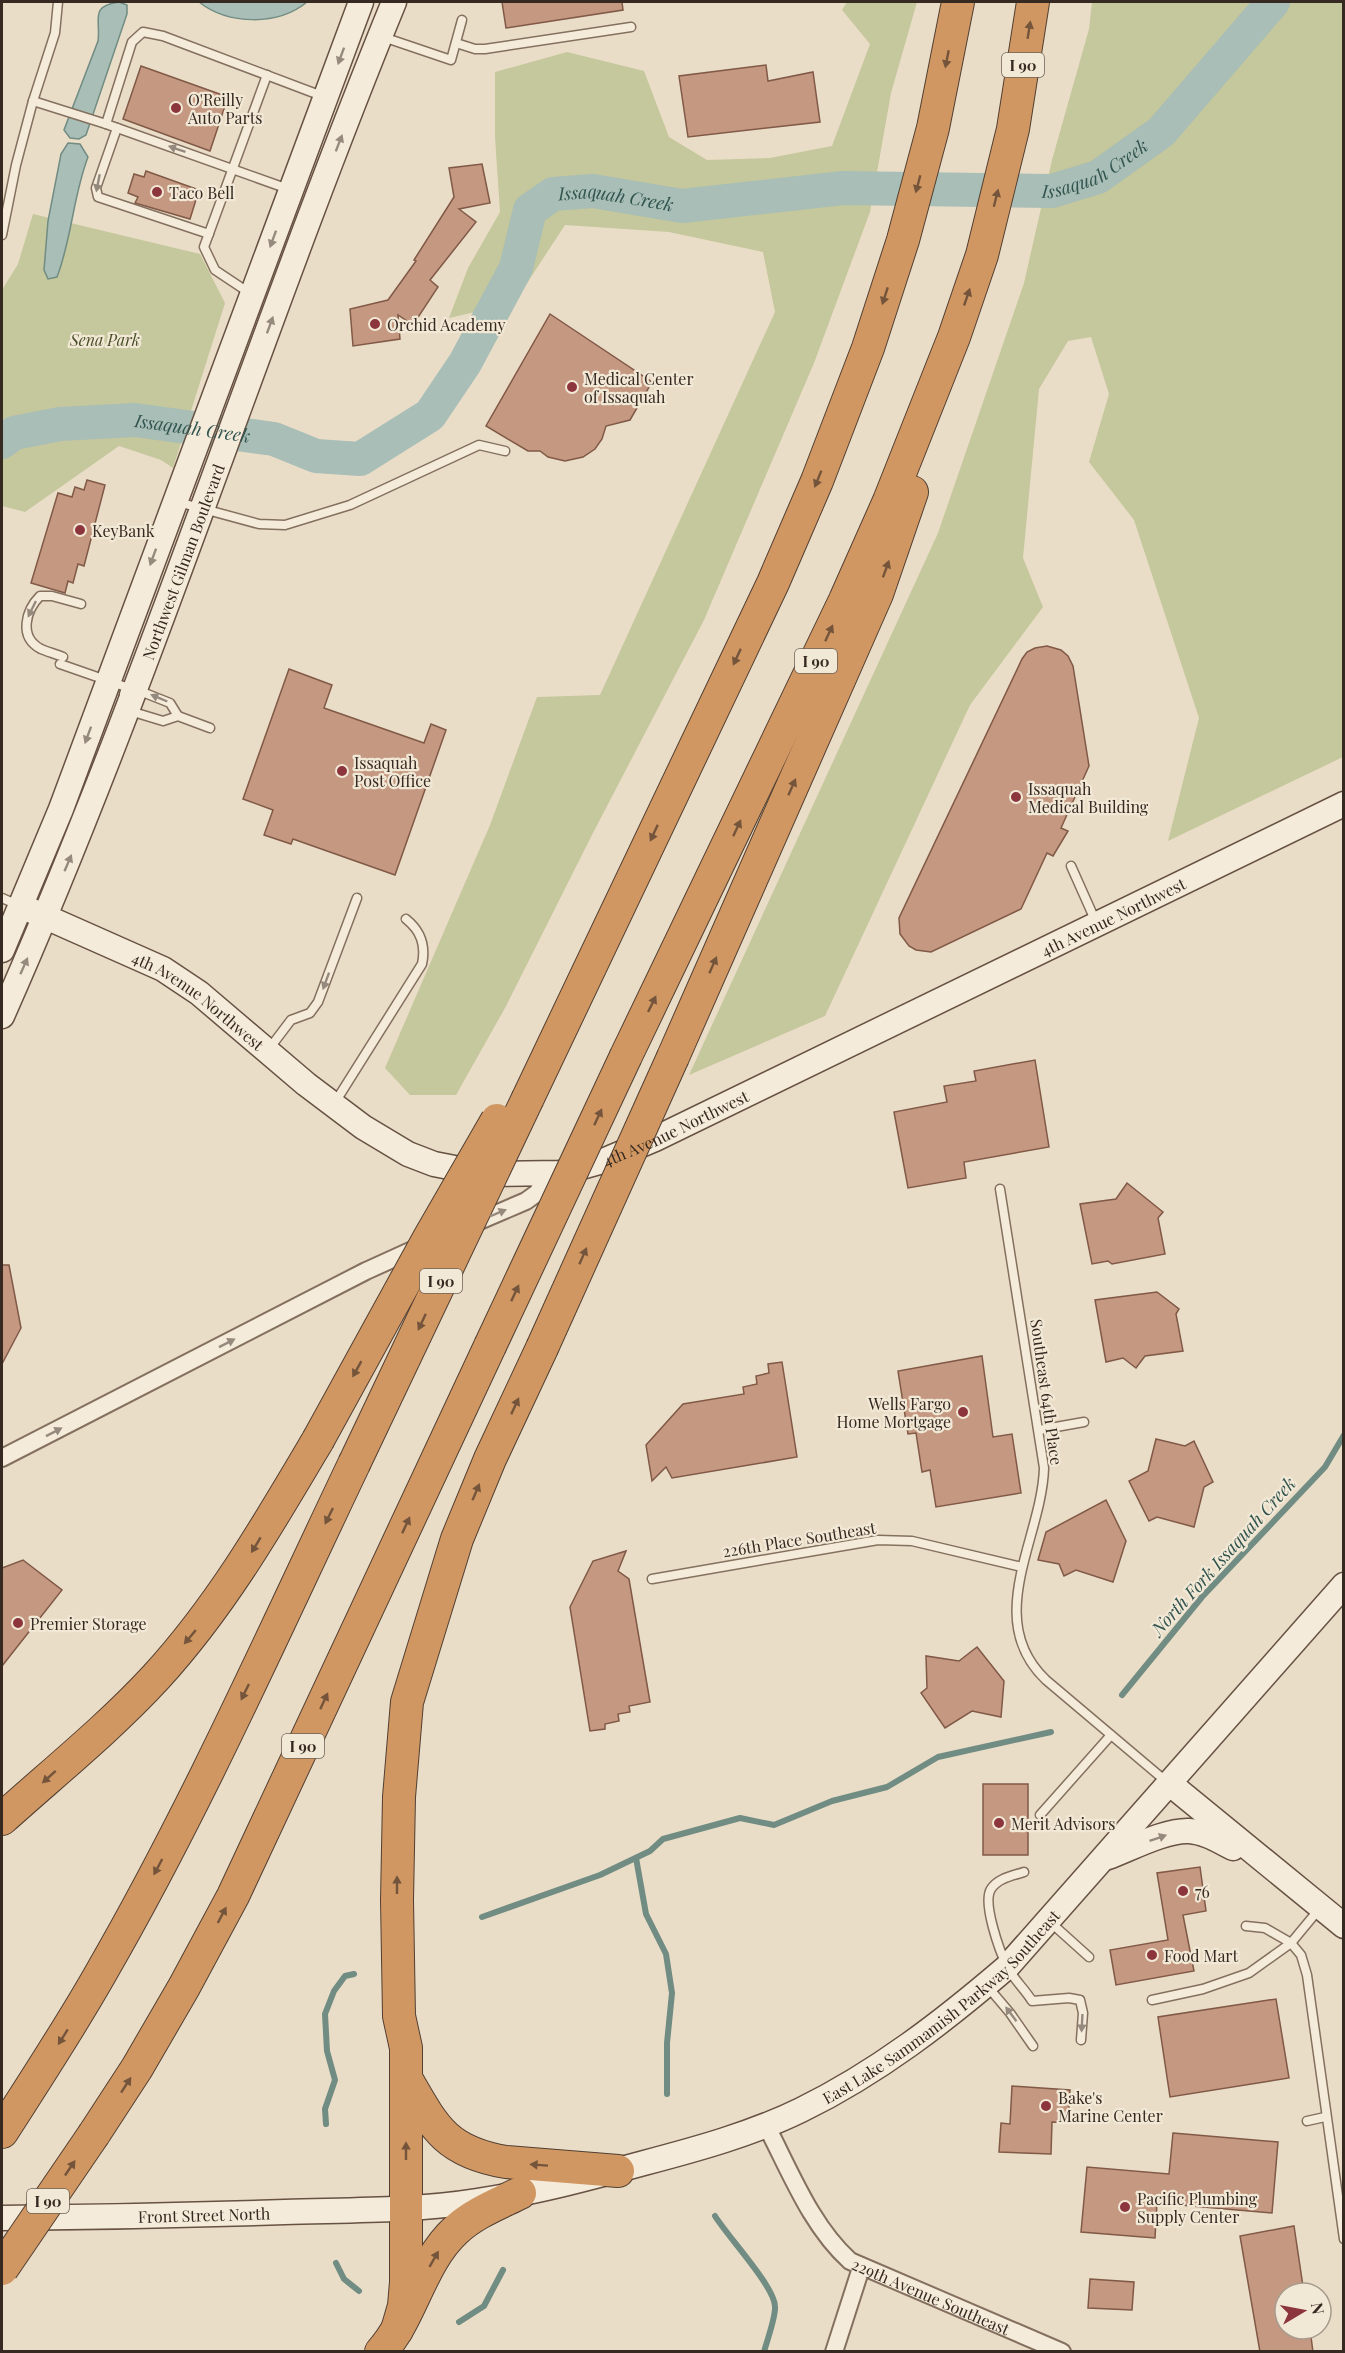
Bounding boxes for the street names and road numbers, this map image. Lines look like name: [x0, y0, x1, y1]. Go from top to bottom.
road number: I 90: [1002, 53, 1044, 77]
street label: Northwest Gilman Boulevard: [137, 461, 228, 663]
road number: I 90: [795, 649, 837, 673]
street label: 4th Avenue Northwest: [1037, 872, 1189, 960]
street label: 4th Avenue Northwest: [129, 946, 269, 1055]
street label: 4th Avenue Northwest: [599, 1085, 752, 1171]
road number: I 90: [420, 1269, 462, 1293]
street label: Southeast 64th Place: [1026, 1318, 1068, 1466]
street label: 226th Place Southeast: [721, 1516, 877, 1561]
road number: I 90: [282, 1734, 324, 1758]
street label: East Lake Sammamish Parkway Southeast: [818, 1905, 1064, 2108]
road number: I 90: [27, 2189, 69, 2213]
street label: Front Street North: [138, 2202, 271, 2226]
street label: 229th Avenue Southeast: [849, 2253, 1013, 2339]

